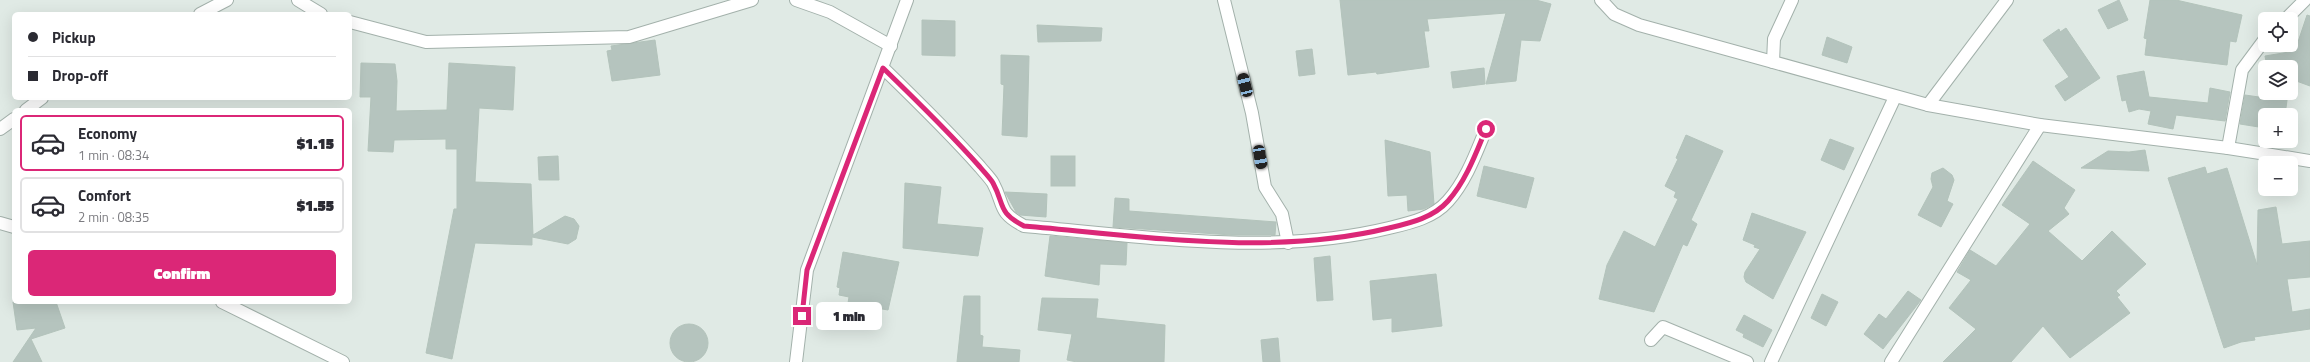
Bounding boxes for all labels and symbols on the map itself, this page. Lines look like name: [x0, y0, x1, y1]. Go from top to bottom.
car: [1236, 72, 1254, 98]
route start: [1477, 120, 1495, 138]
car: [1252, 144, 1268, 170]
callout: 1 min: [816, 302, 882, 330]
route end: [793, 307, 811, 325]

